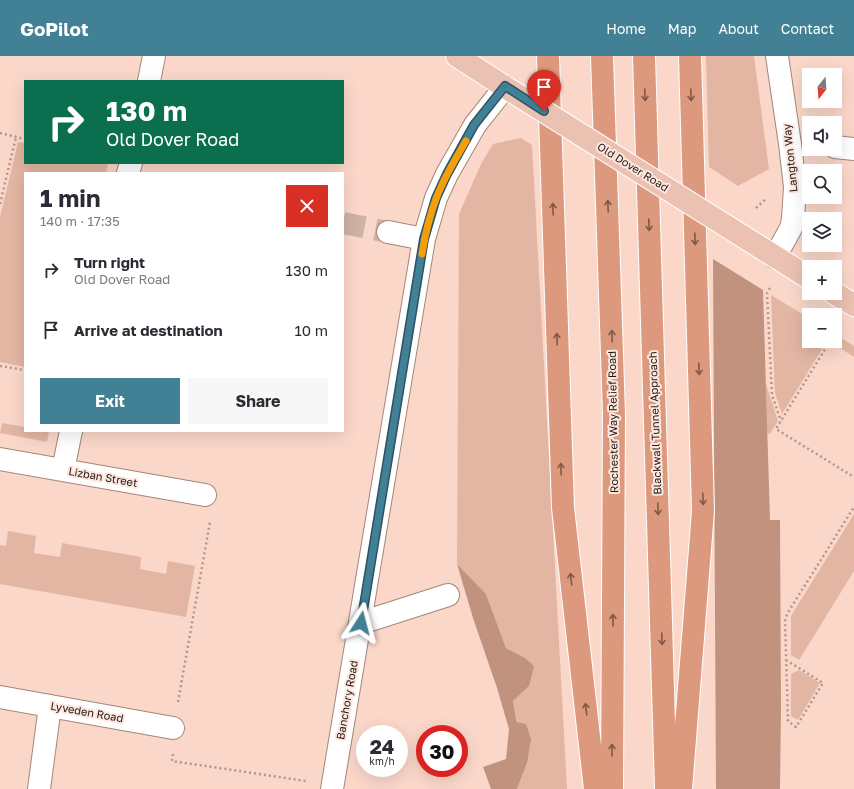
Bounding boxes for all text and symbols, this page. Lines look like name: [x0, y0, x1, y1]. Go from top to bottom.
text: GoPilot: [20, 17, 88, 40]
text: Home: [606, 20, 646, 37]
text: Map: [668, 20, 696, 37]
text: About: [718, 20, 759, 37]
text: Contact: [781, 20, 834, 37]
north arrow: [802, 68, 842, 108]
map controls: [802, 68, 842, 348]
pin: [527, 70, 561, 111]
icon: arrive: [533, 76, 555, 98]
one-way arrow: [641, 88, 649, 101]
one-way arrow: [687, 88, 694, 101]
text: 130 m: [106, 94, 187, 127]
icon: right: [40, 96, 92, 148]
button: sound: [802, 116, 842, 156]
street label: Langton Way: [779, 123, 800, 193]
text: Old Dover Road: [106, 128, 239, 150]
street label: Old Dover Road: [595, 139, 671, 194]
button: search: [802, 164, 842, 204]
text: 1 min: [40, 183, 100, 212]
button: close: [286, 185, 328, 227]
one-way arrow: [604, 200, 611, 213]
one-way arrow: [549, 203, 557, 216]
button: layers: [802, 212, 842, 252]
text: 140 m · 17:35: [40, 213, 120, 229]
one-way arrow: [645, 218, 653, 231]
one-way arrow: [691, 232, 699, 245]
text: Turn right: [74, 253, 145, 271]
icon: right: [40, 259, 62, 281]
button: +: [802, 260, 842, 300]
text: 130 m: [286, 261, 328, 279]
text: Old Dover Road: [74, 271, 170, 287]
button: −: [802, 308, 842, 348]
icon: arrive: [40, 319, 62, 341]
text: Arrive at destination: [74, 321, 223, 339]
text: 10 m: [294, 321, 328, 339]
one-way arrow: [608, 330, 616, 343]
one-way arrow: [554, 333, 561, 346]
street label: Rochester Way Relief Road: [605, 351, 620, 493]
street label: Blackwall Tunnel Approach: [646, 351, 663, 495]
one-way arrow: [695, 362, 703, 375]
button: Exit: [40, 378, 180, 424]
button: Share: [188, 378, 328, 424]
one-way arrow: [558, 463, 565, 476]
street label: Lizban Street: [68, 464, 139, 489]
one-way arrow: [699, 492, 707, 505]
one-way arrow: [654, 502, 661, 515]
one-way arrow: [567, 573, 575, 586]
position arrow: [340, 602, 382, 644]
one-way arrow: [609, 614, 617, 627]
one-way arrow: [658, 632, 665, 645]
street label: Banchory Road: [333, 659, 360, 741]
street label: Lyveden Road: [50, 699, 125, 724]
one-way arrow: [582, 702, 590, 715]
speed limit sign: 30: [416, 725, 468, 777]
text: 24: [370, 734, 394, 758]
one-way arrow: [608, 744, 616, 757]
text: km/h: [369, 755, 395, 767]

